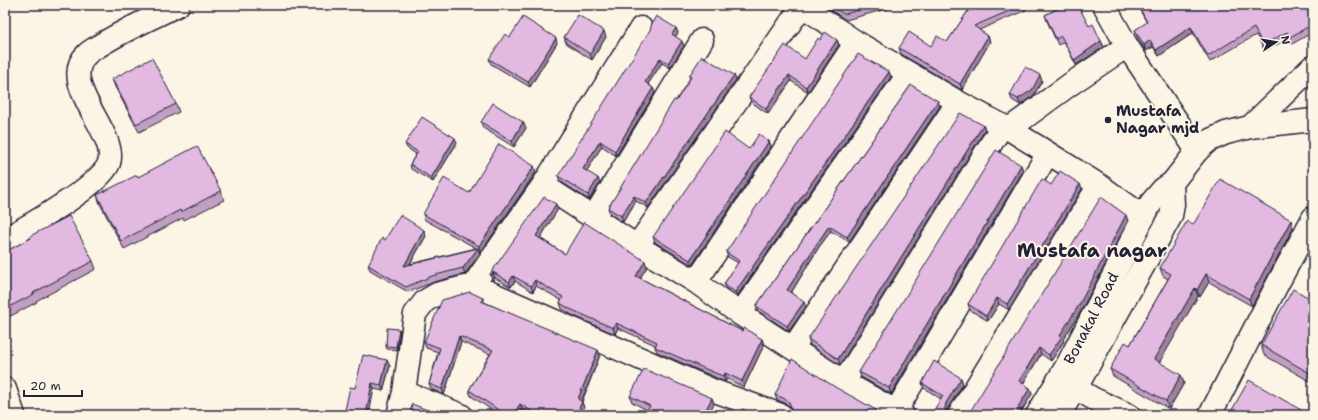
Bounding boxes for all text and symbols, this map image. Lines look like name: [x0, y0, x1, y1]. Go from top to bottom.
north arrow: [1256, 22, 1296, 62]
text: N: [1277, 34, 1294, 46]
place label: Mustafa Nagar mjd: [1116, 101, 1199, 138]
marker: Mustafa Nagar mjd: [1103, 115, 1113, 125]
district label: Mustafa nagar: [1017, 238, 1167, 263]
street label: Bonakal Road: [1059, 268, 1124, 368]
scale bar: [24, 372, 82, 398]
text: 20 m: [30, 378, 61, 394]

